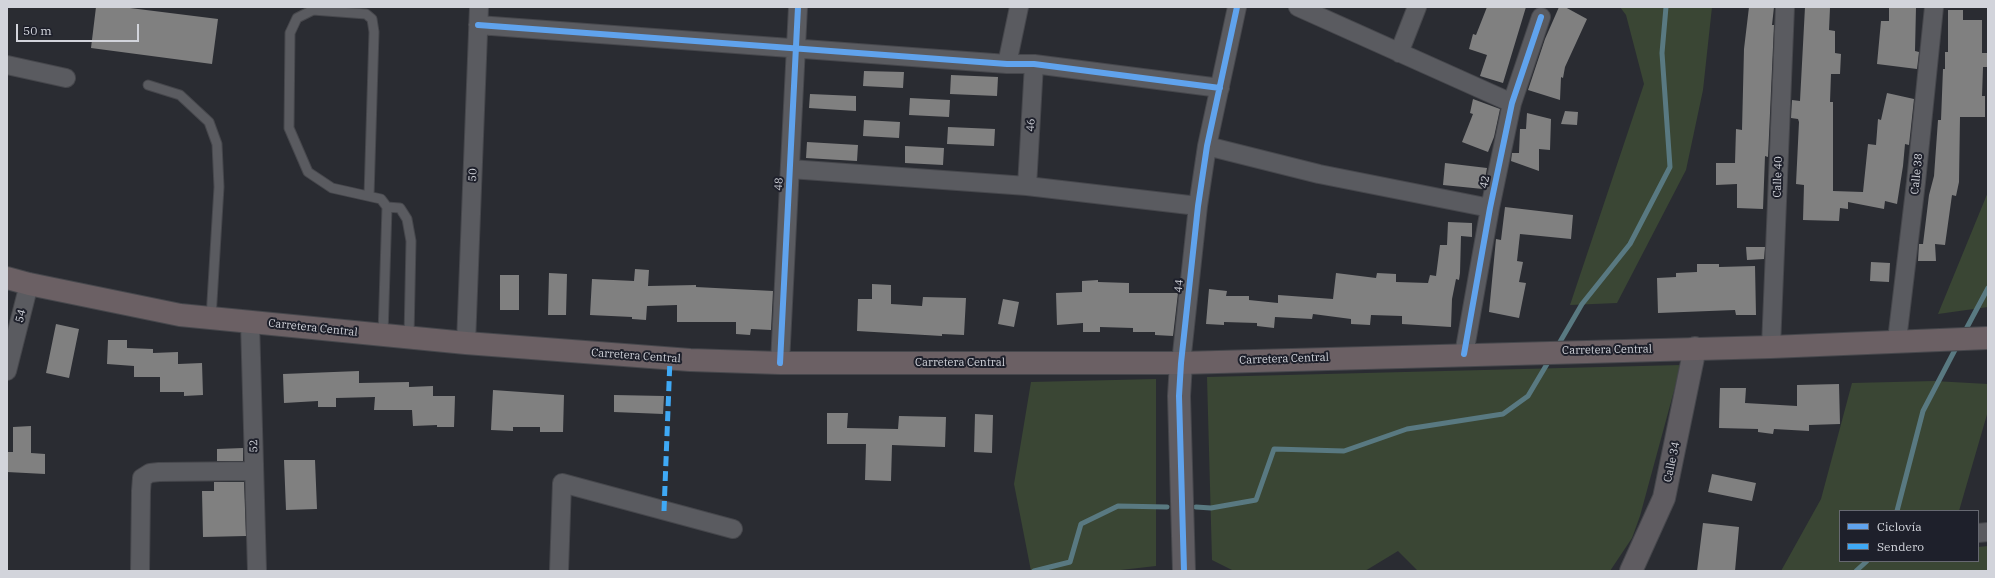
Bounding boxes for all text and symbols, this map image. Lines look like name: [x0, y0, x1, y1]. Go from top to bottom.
scale bar: [18, 16, 141, 42]
text: 50 m: [23, 23, 52, 38]
street label: 46: [1024, 118, 1038, 132]
street label: Calle 38: [1908, 153, 1926, 195]
street label: Calle 40: [1771, 156, 1785, 198]
street label: 50: [466, 168, 480, 182]
street label: 42: [1477, 174, 1493, 190]
street label: 48: [772, 177, 786, 191]
street label: 44: [1172, 279, 1186, 293]
street label: 54: [13, 308, 29, 324]
street label: Carretera Central: [268, 317, 358, 339]
street label: Carretera Central: [1562, 343, 1652, 357]
street label: Carretera Central: [591, 346, 681, 366]
street label: Carretera Central: [1239, 351, 1329, 367]
street label: Carretera Central: [915, 356, 1005, 370]
street label: 52: [247, 439, 261, 453]
street label: Calle 34: [1661, 440, 1683, 484]
legend: [1839, 510, 1979, 562]
text: Ciclovía: [1877, 519, 1922, 534]
text: Sendero: [1877, 539, 1924, 554]

